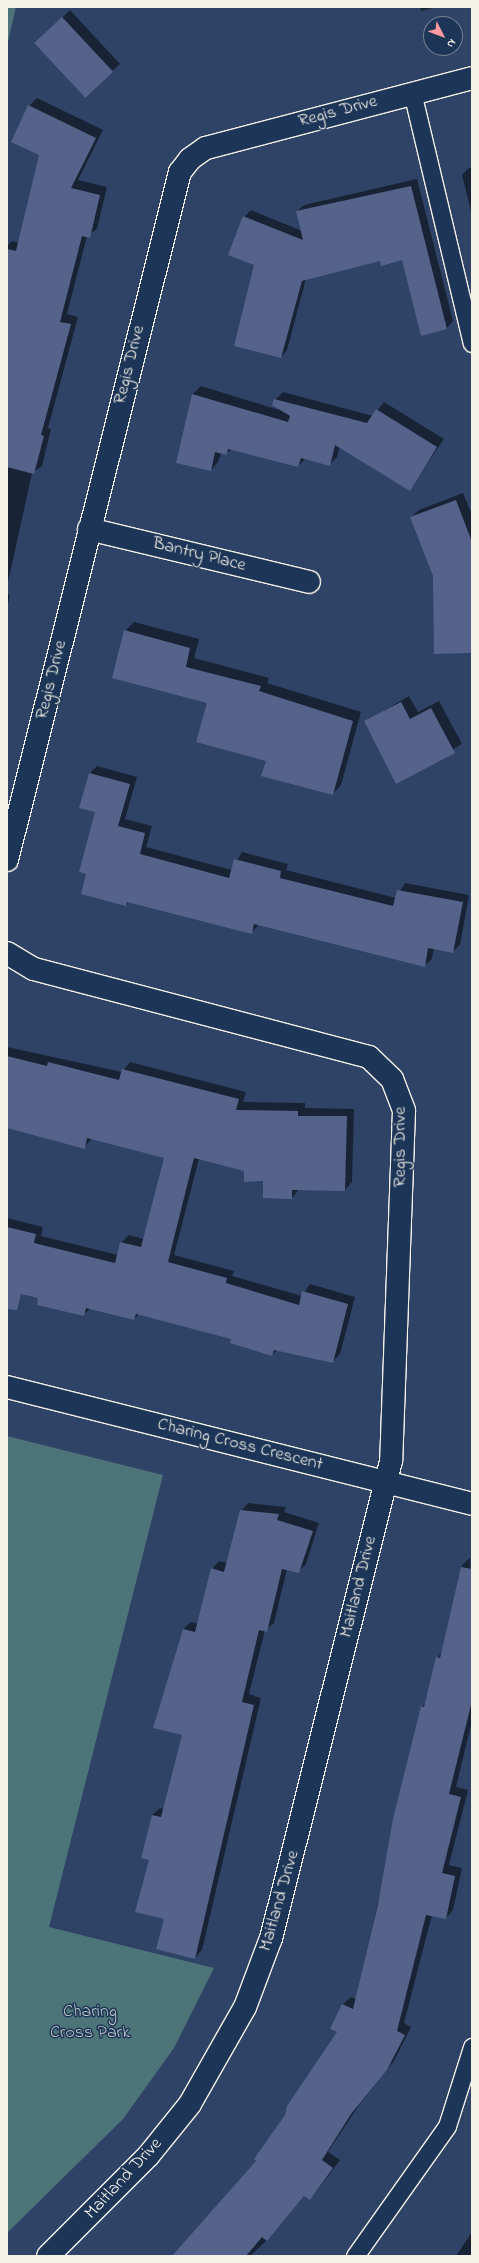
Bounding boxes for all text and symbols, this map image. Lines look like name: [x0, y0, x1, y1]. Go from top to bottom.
north arrow: [423, 16, 463, 56]
text: N: [443, 35, 460, 51]
street label: Regis Drive: [296, 91, 380, 133]
street label: Regis Drive: [110, 323, 150, 407]
street label: Bantry Place: [150, 533, 248, 577]
street label: Regis Drive: [32, 638, 72, 722]
street label: Regis Drive: [390, 1107, 412, 1187]
street label: Charing Cross Crescent: [155, 1414, 325, 1476]
street label: Maitland Drive: [336, 1534, 382, 1640]
street label: Maitland Drive: [255, 1848, 305, 1954]
park label: Charing Cross Park: [50, 2002, 130, 2044]
street label: Maitland Drive: [81, 2134, 167, 2224]

